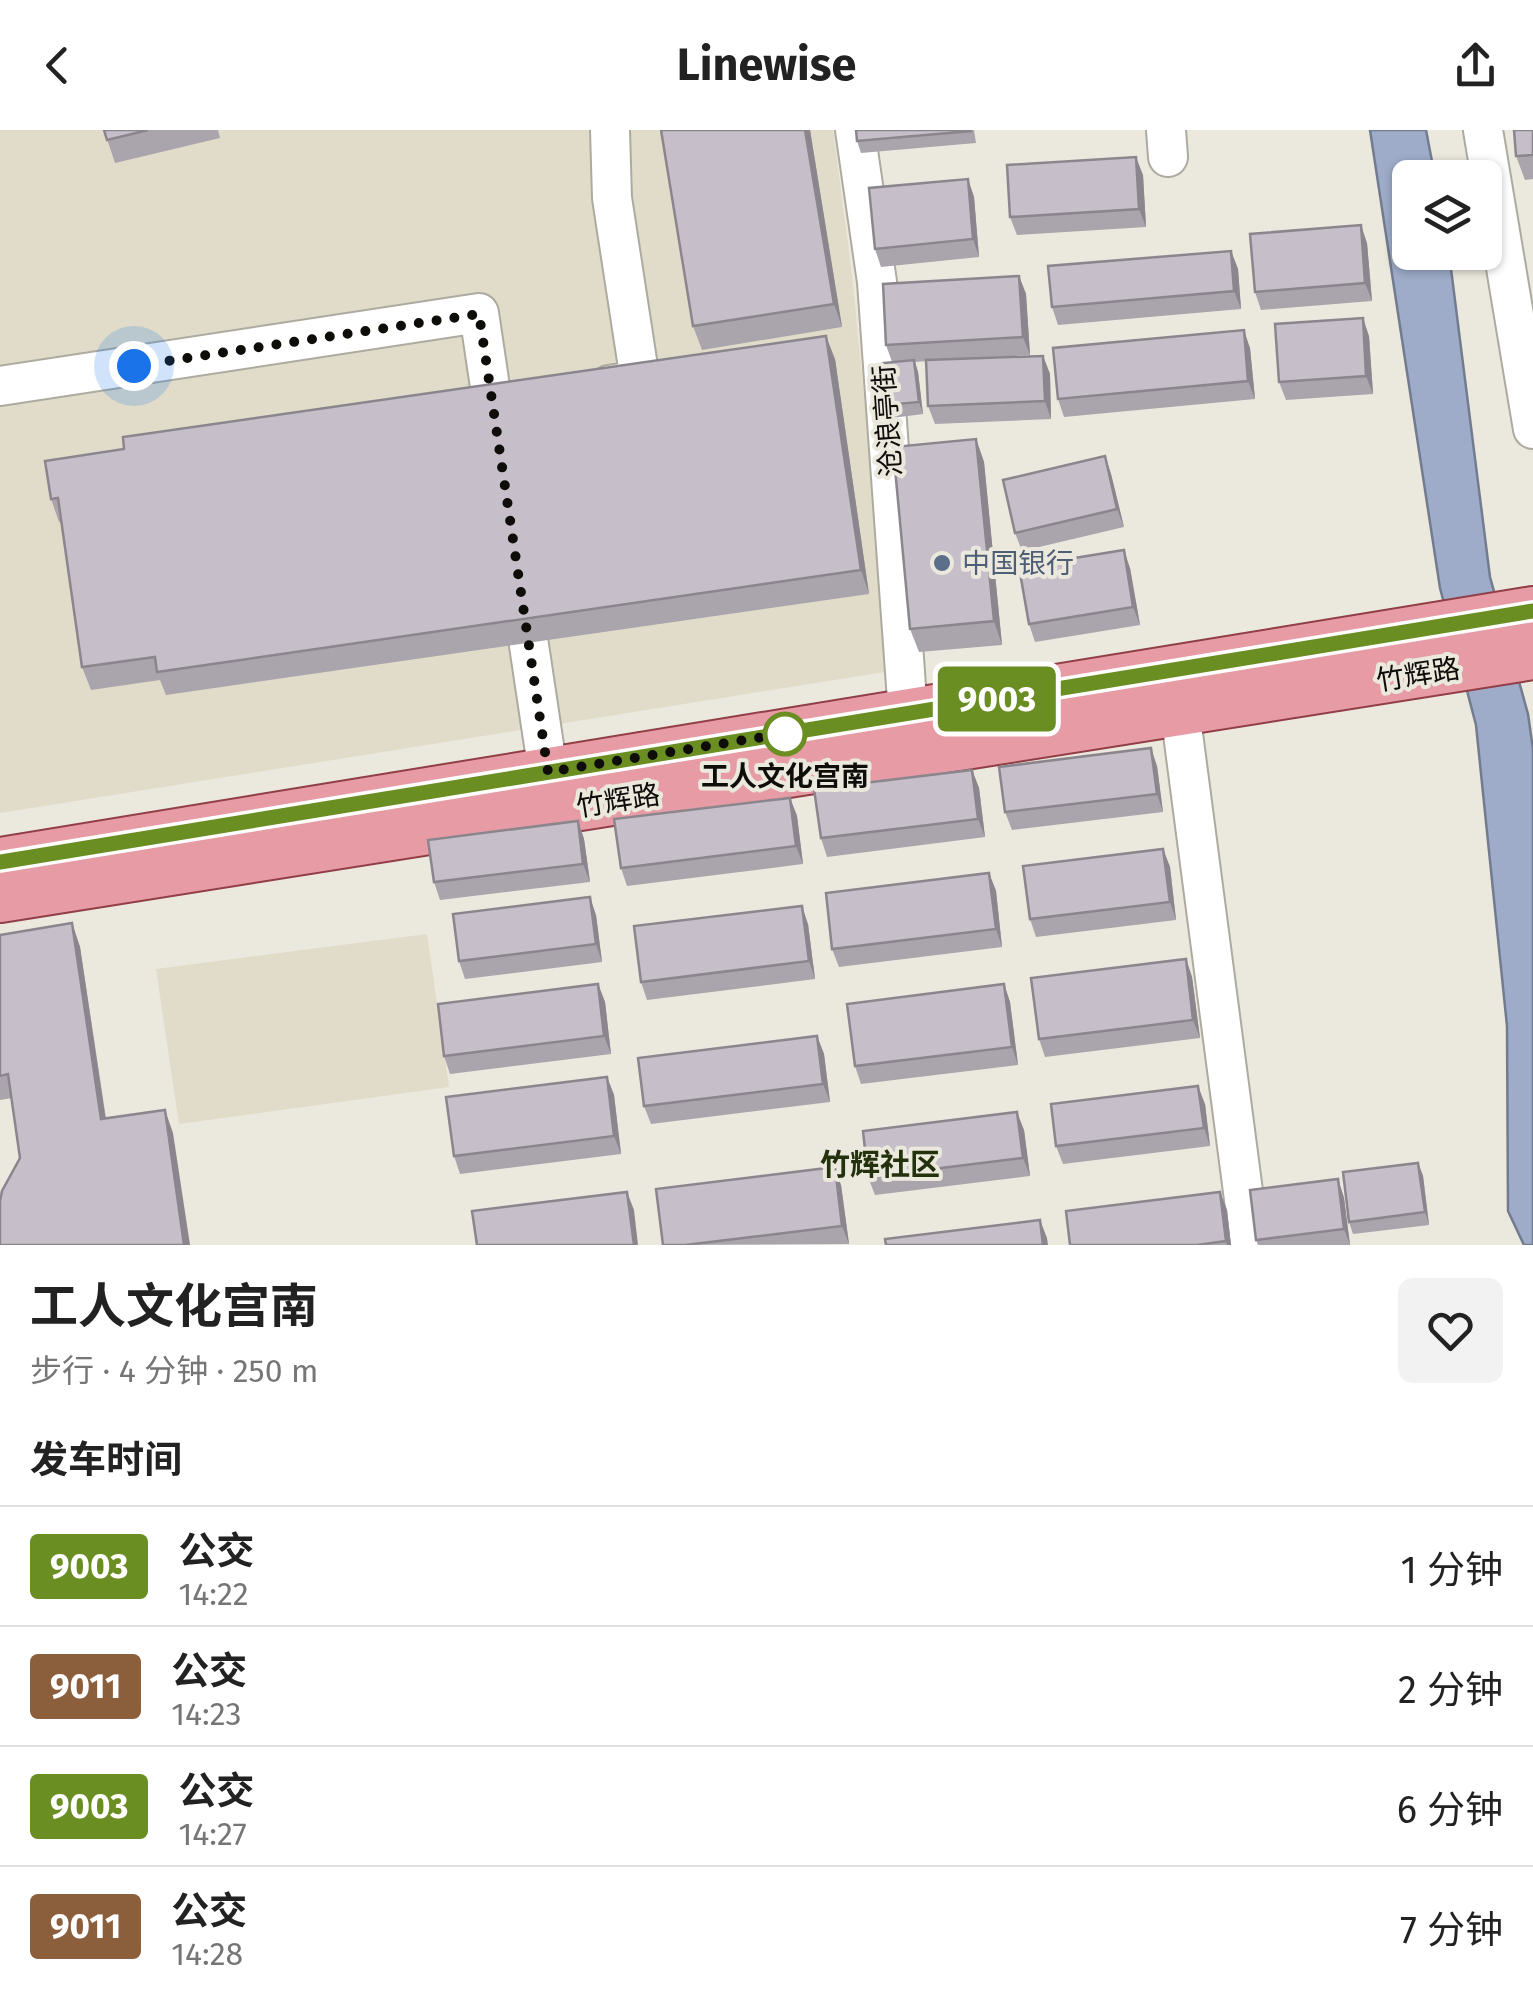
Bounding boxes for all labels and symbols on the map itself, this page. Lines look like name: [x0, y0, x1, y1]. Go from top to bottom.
your location: [109, 341, 159, 391]
street label: 沧浪亭街: [867, 364, 908, 478]
place label: 中国银行: [962, 547, 1074, 580]
marker: 中国银行: [931, 552, 953, 574]
street label: 竹辉路: [1374, 652, 1462, 697]
line badge: 9003: [927, 666, 1067, 732]
marker: 工人文化宫南: [764, 713, 806, 755]
place label: 工人文化宫南: [701, 760, 869, 793]
street label: 竹辉路: [574, 778, 662, 823]
district label: 竹辉社区: [820, 1147, 940, 1183]

